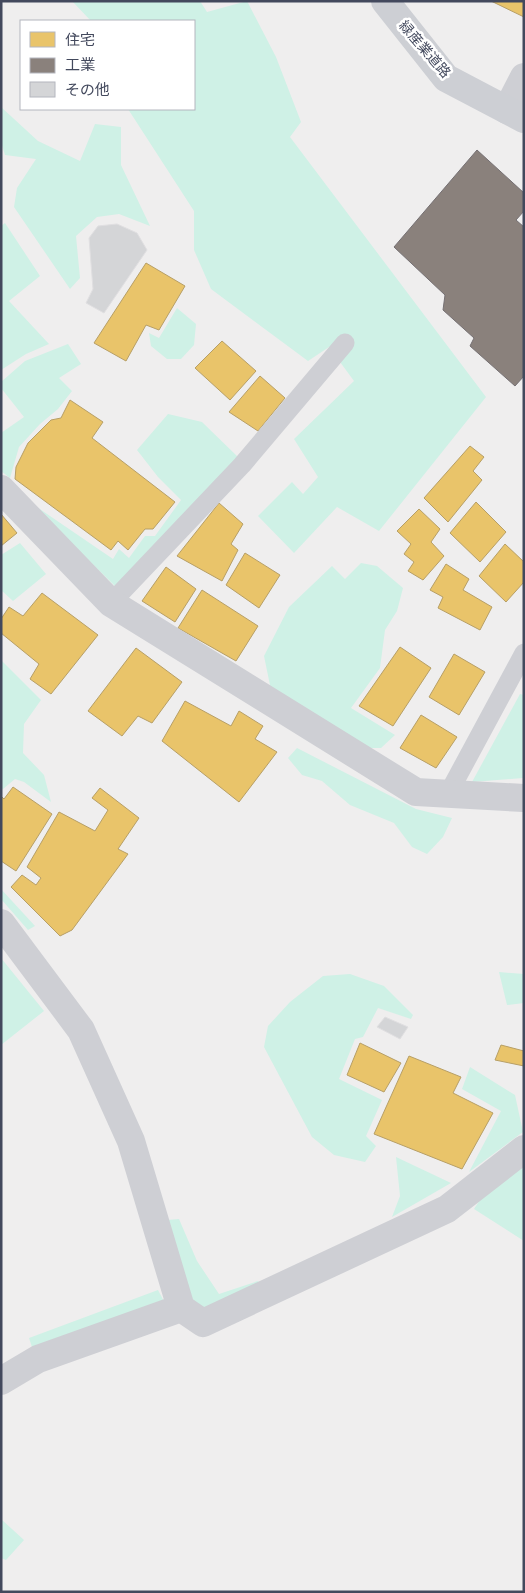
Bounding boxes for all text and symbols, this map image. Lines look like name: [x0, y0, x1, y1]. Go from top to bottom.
street label: 緑産業道路: [396, 17, 455, 81]
legend: [20, 20, 195, 110]
text: 住宅: [65, 30, 95, 48]
text: 工業: [65, 55, 95, 73]
text: その他: [65, 80, 110, 98]

